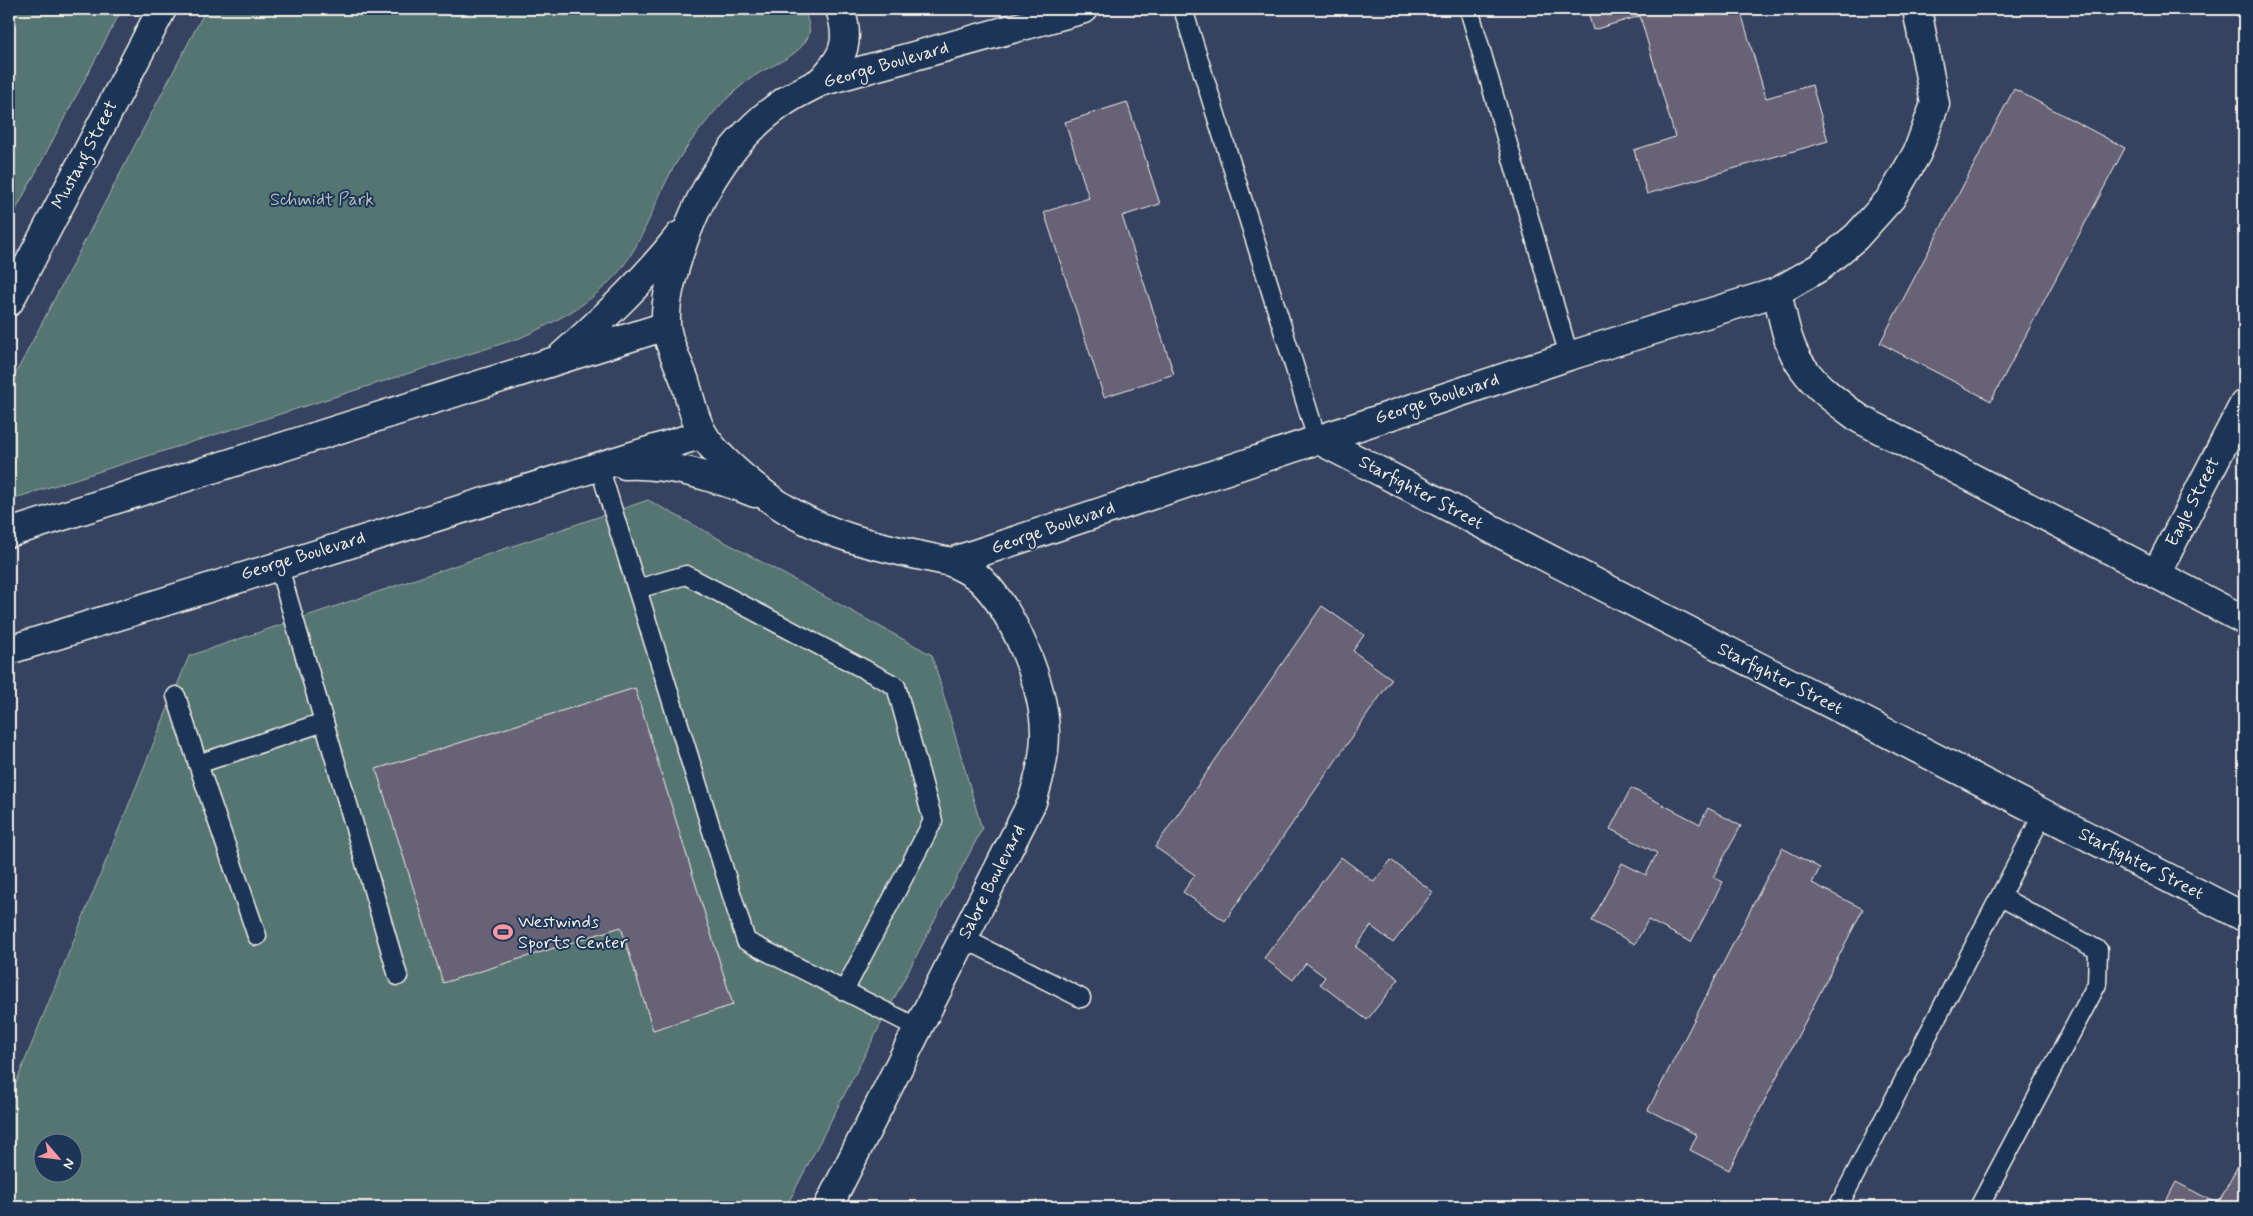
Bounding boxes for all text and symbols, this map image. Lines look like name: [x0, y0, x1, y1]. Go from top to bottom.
street label: George Boulevard: [821, 36, 952, 95]
street label: Mustang Street: [46, 96, 126, 215]
park label: Schmidt Park: [270, 188, 374, 212]
street label: George Boulevard: [1372, 368, 1502, 431]
street label: Starfighter Street: [1355, 450, 1488, 536]
street label: Eagle Street: [2160, 453, 2226, 551]
street label: George Boulevard: [988, 496, 1118, 561]
street label: George Boulevard: [238, 526, 369, 587]
street label: Starfighter Street: [1713, 637, 1847, 721]
street label: Sabre Boulevard: [953, 821, 1031, 943]
street label: Starfighter Street: [2074, 822, 2208, 906]
place label: Westwinds Sports Center: [518, 910, 628, 955]
sports icon: Westwinds Sports Center: [492, 921, 514, 943]
north arrow: [32, 1134, 82, 1184]
text: N: [58, 1155, 79, 1172]

